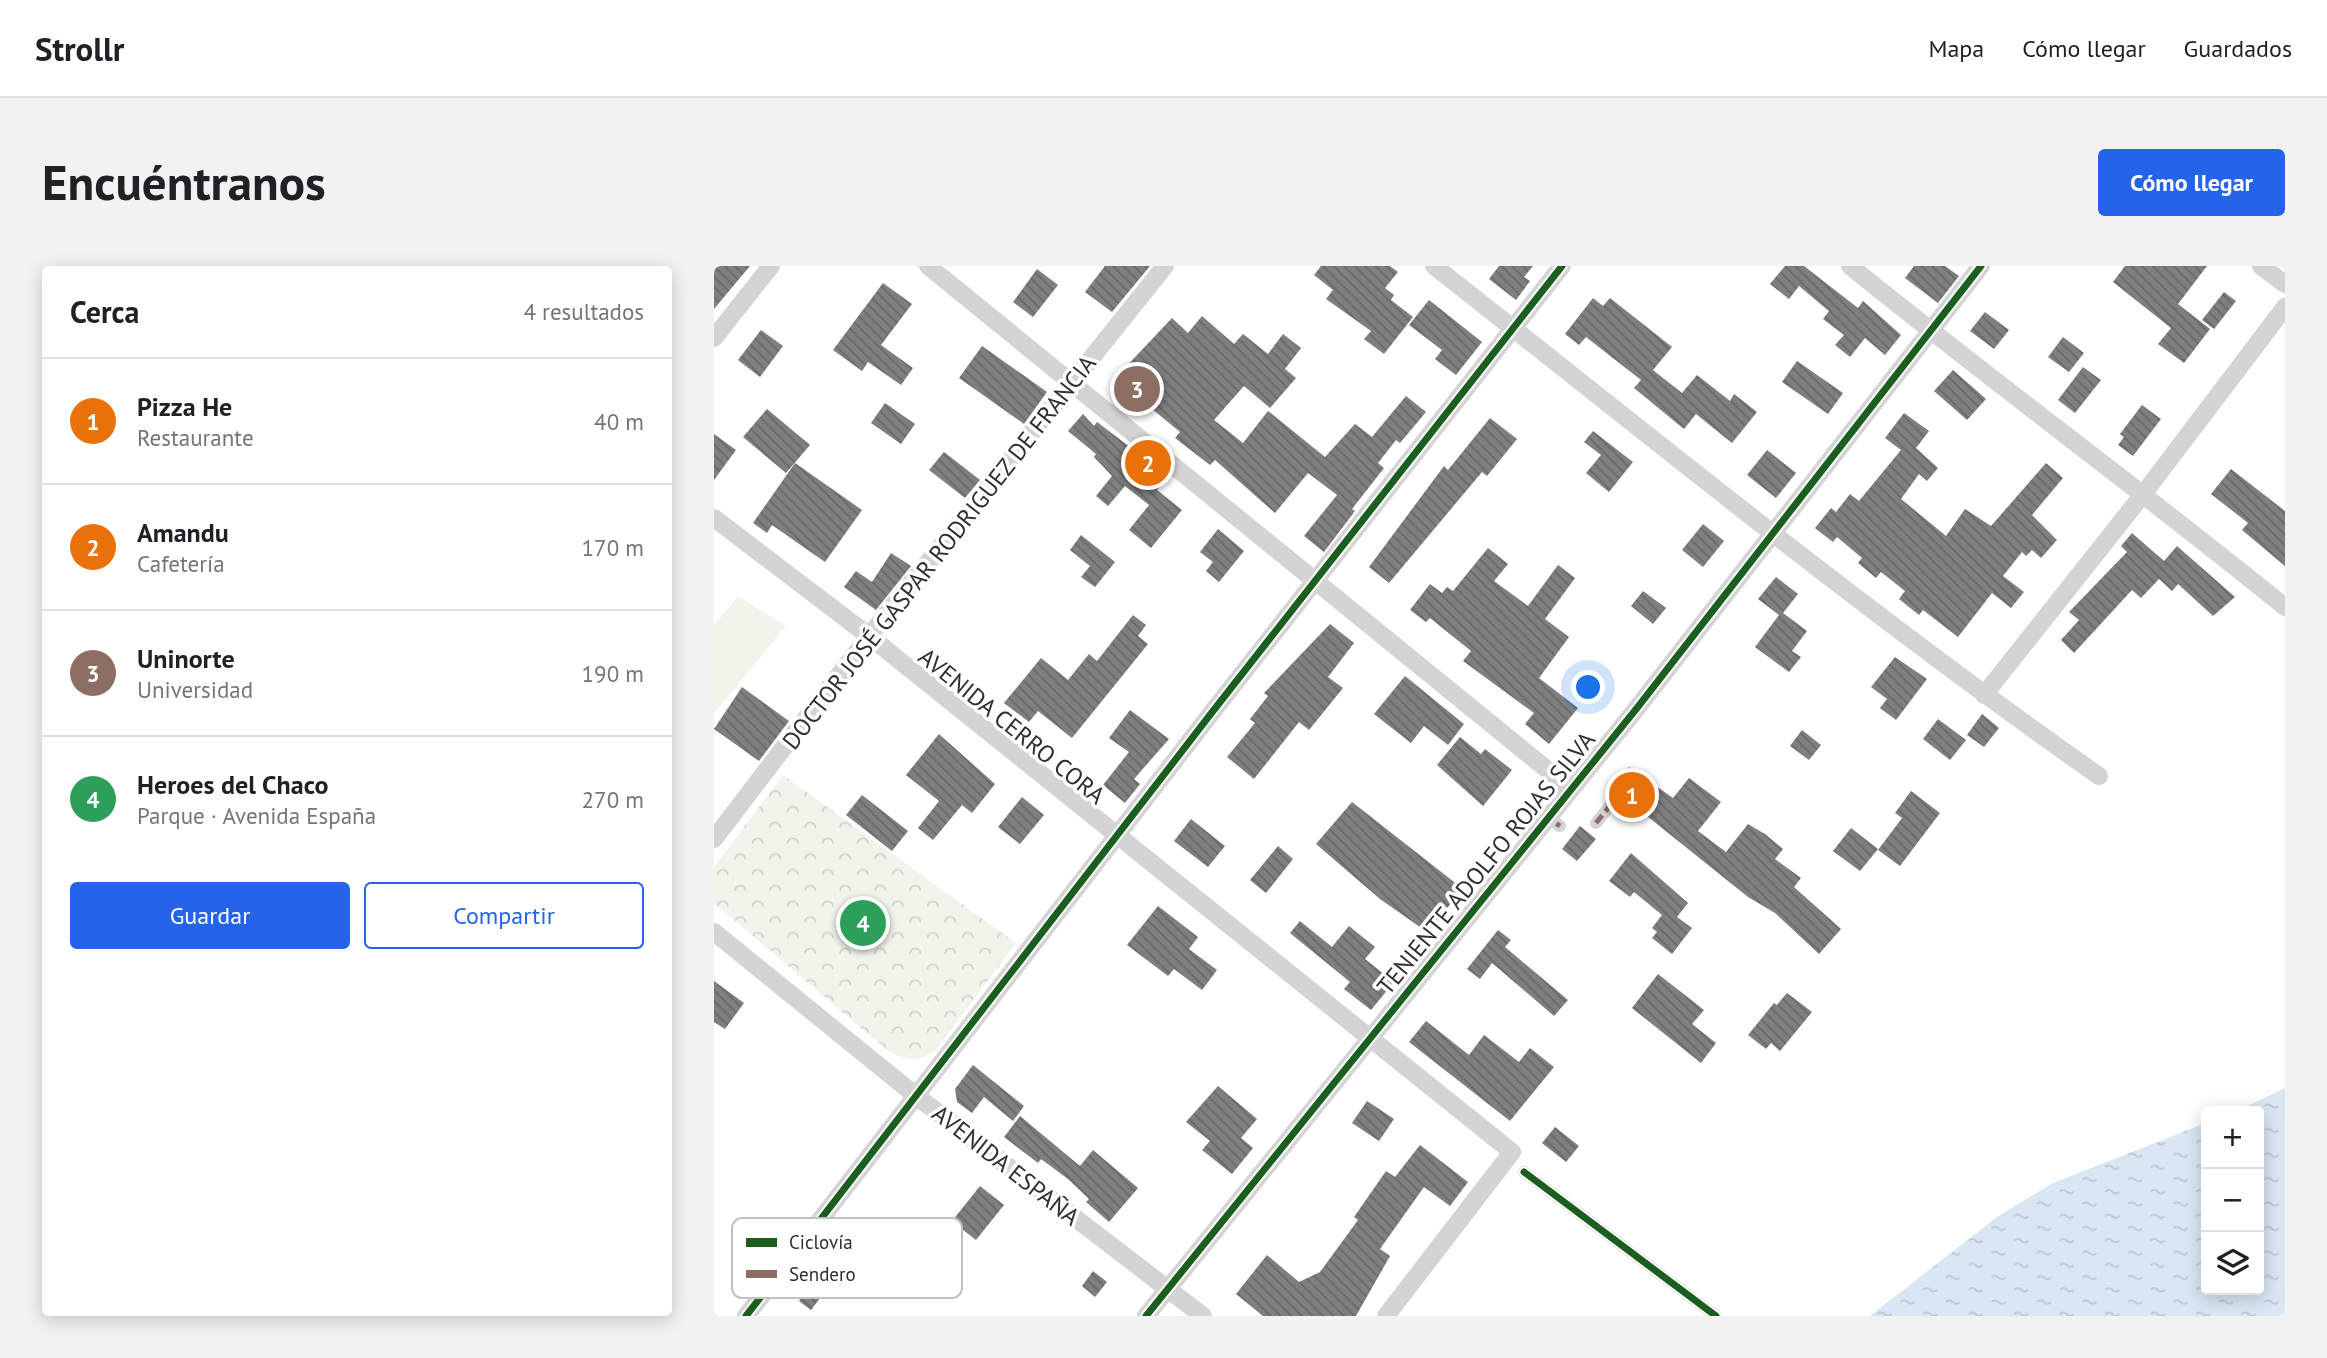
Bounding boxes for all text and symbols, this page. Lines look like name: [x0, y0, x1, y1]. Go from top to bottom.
text: Strollr: [35, 27, 124, 70]
text: Mapa: [1928, 33, 1984, 64]
text: Cómo llegar: [2022, 33, 2146, 64]
text: Guardados: [2184, 33, 2292, 64]
button: Cómo llegar: [2098, 149, 2285, 216]
text: Encuéntranos: [42, 150, 326, 214]
text: Cerca: [70, 292, 139, 331]
text: 4 resultados: [523, 297, 644, 326]
street label: DOCTOR JOSÉ GASPAR RODRIGUEZ DE FRANCIA: [775, 349, 1103, 755]
pin: 3: [1114, 363, 1160, 415]
text: Pizza He: [137, 390, 232, 423]
text: 1: [86, 407, 100, 436]
text: 40 m: [594, 407, 644, 436]
text: Restaurante: [137, 423, 254, 452]
pin: 2: [1125, 437, 1171, 489]
text: Amandu: [137, 516, 229, 549]
text: 2: [86, 533, 100, 562]
text: 170 m: [582, 533, 644, 562]
text: Cafetería: [137, 549, 225, 578]
street label: AVENIDA CERRO CORA: [912, 641, 1112, 811]
text: Uninorte: [137, 642, 235, 675]
text: 3: [86, 659, 100, 688]
text: 190 m: [582, 659, 644, 688]
your location: [1571, 670, 1605, 704]
text: Universidad: [137, 675, 253, 704]
street label: TENIENTE ADOLFO ROJAS SILVA: [1370, 725, 1602, 1001]
text: Heroes del Chaco: [137, 768, 328, 801]
pin: 1: [1609, 769, 1655, 821]
text: 4: [86, 785, 100, 814]
text: 270 m: [582, 785, 644, 814]
text: Parque · Avenida España: [137, 801, 376, 830]
button: Guardar: [70, 882, 350, 949]
button: Compartir: [364, 882, 644, 949]
pin: 4: [840, 897, 886, 949]
street label: AVENIDA ESPAÑA: [926, 1098, 1086, 1232]
map controls: [2201, 1106, 2264, 1295]
button: +: [2201, 1106, 2264, 1169]
button: −: [2201, 1169, 2264, 1232]
legend: [732, 1218, 962, 1298]
text: Ciclovía: [789, 1230, 853, 1254]
button: layers: [2201, 1232, 2264, 1295]
text: Sendero: [789, 1262, 856, 1286]

